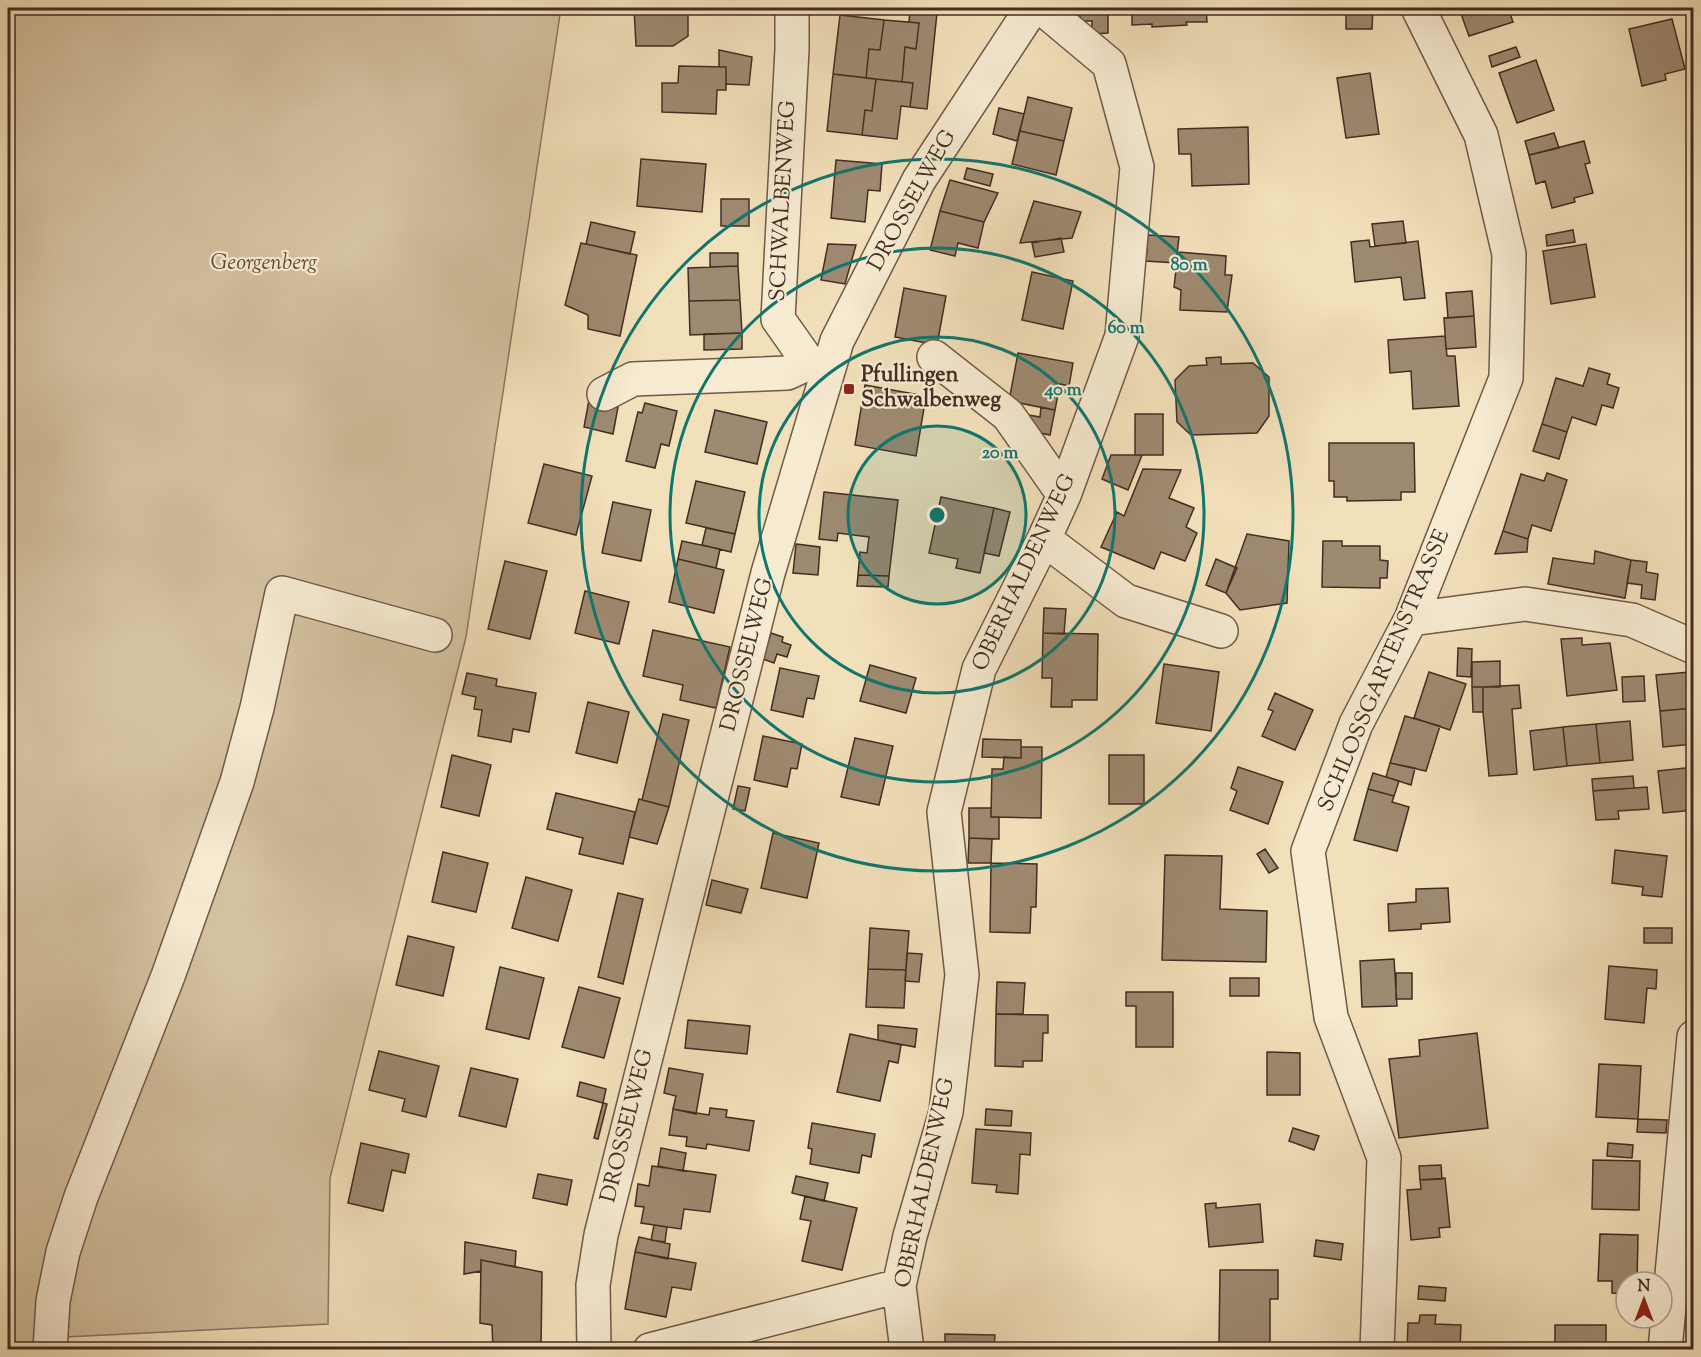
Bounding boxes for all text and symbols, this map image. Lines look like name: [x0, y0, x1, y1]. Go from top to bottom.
street label: SCHWALBENWEG: [763, 100, 805, 302]
street label: DROSSELWEG: [861, 124, 965, 278]
park label: Georgenberg: [211, 248, 318, 280]
text: 80 m: [1170, 253, 1208, 279]
text: 60 m: [1107, 316, 1145, 342]
place label: Pfullingen Schwalbenweg: [861, 360, 1001, 417]
text: 40 m: [1043, 378, 1082, 404]
marker: Pfullingen Schwalbenweg: [842, 382, 856, 396]
text: 20 m: [982, 441, 1018, 467]
street label: OBERHALDENWEG: [965, 469, 1085, 677]
centre of rings: [927, 505, 947, 525]
street label: SCHLOSSGARTENSTRASSE: [1311, 525, 1459, 817]
street label: DROSSELWEG: [713, 575, 783, 735]
street label: DROSSELWEG: [593, 1046, 663, 1206]
street label: OBERHALDENWEG: [888, 1075, 964, 1291]
north arrow: [1614, 1270, 1674, 1330]
text: N: [1638, 1276, 1651, 1299]

